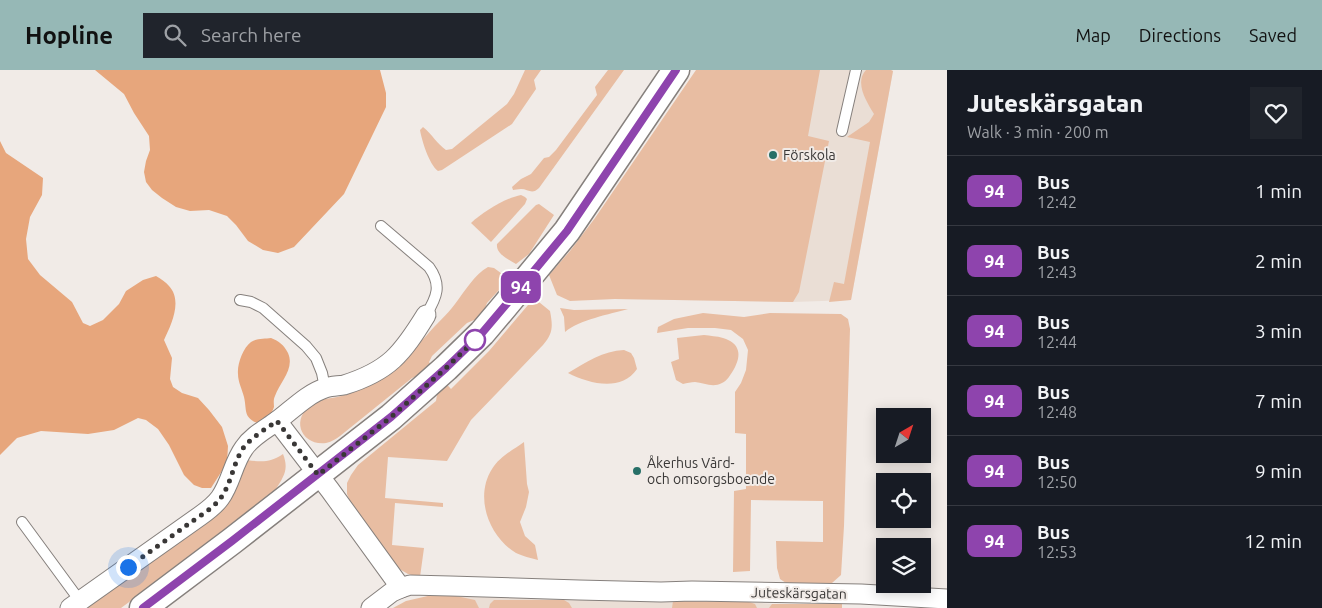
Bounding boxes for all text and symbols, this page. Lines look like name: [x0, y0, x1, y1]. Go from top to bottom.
search box: [143, 13, 493, 58]
icon: search: [161, 21, 189, 49]
text: Hopline: [25, 22, 113, 49]
text: Search here: [201, 24, 301, 46]
text: Map: [1075, 25, 1111, 45]
text: Directions: [1139, 25, 1221, 45]
text: Saved: [1249, 25, 1297, 45]
button: heart: [1250, 87, 1302, 139]
text: Juteskärsgatan: [967, 90, 1143, 117]
text: Walk · 3 min · 200 m: [967, 123, 1109, 141]
place label: Förskola: [783, 147, 836, 163]
marker: Förskola: [767, 149, 779, 161]
text: Bus: [1037, 171, 1070, 193]
text: 1 min: [1255, 180, 1302, 202]
text: 94: [984, 181, 1005, 201]
text: 12:42: [1037, 193, 1077, 211]
text: Bus: [1037, 241, 1070, 263]
text: 2 min: [1255, 250, 1302, 272]
text: 94: [984, 251, 1005, 271]
text: 12:43: [1037, 263, 1077, 281]
line badge: 94: [498, 271, 544, 303]
text: 94: [511, 277, 531, 297]
text: Bus: [1037, 311, 1070, 333]
text: 3 min: [1255, 320, 1302, 342]
text: 94: [984, 321, 1005, 341]
unlabelled marker: [464, 329, 486, 351]
text: 12:44: [1037, 333, 1077, 351]
text: Bus: [1037, 381, 1070, 403]
text: 7 min: [1255, 390, 1302, 412]
text: 94: [984, 391, 1005, 411]
text: 12:48: [1037, 403, 1077, 421]
north arrow: [876, 408, 931, 462]
map controls: [876, 408, 931, 593]
text: Bus: [1037, 451, 1070, 473]
place label: Åkerhus Vård- och omsorgsboende: [647, 455, 775, 487]
text: 9 min: [1255, 460, 1302, 482]
text: 94: [984, 461, 1005, 481]
marker: Åkerhus Vård- och omsorgsboende: [631, 465, 643, 477]
button: locate: [876, 473, 931, 528]
text: 12:50: [1037, 473, 1077, 491]
text: Bus: [1037, 521, 1070, 543]
text: 12 min: [1244, 530, 1302, 552]
text: 94: [984, 531, 1005, 551]
button: layers: [876, 538, 931, 593]
text: 12:53: [1037, 543, 1077, 561]
your location: [116, 555, 141, 580]
street label: Juteskärsgatan: [751, 584, 847, 602]

